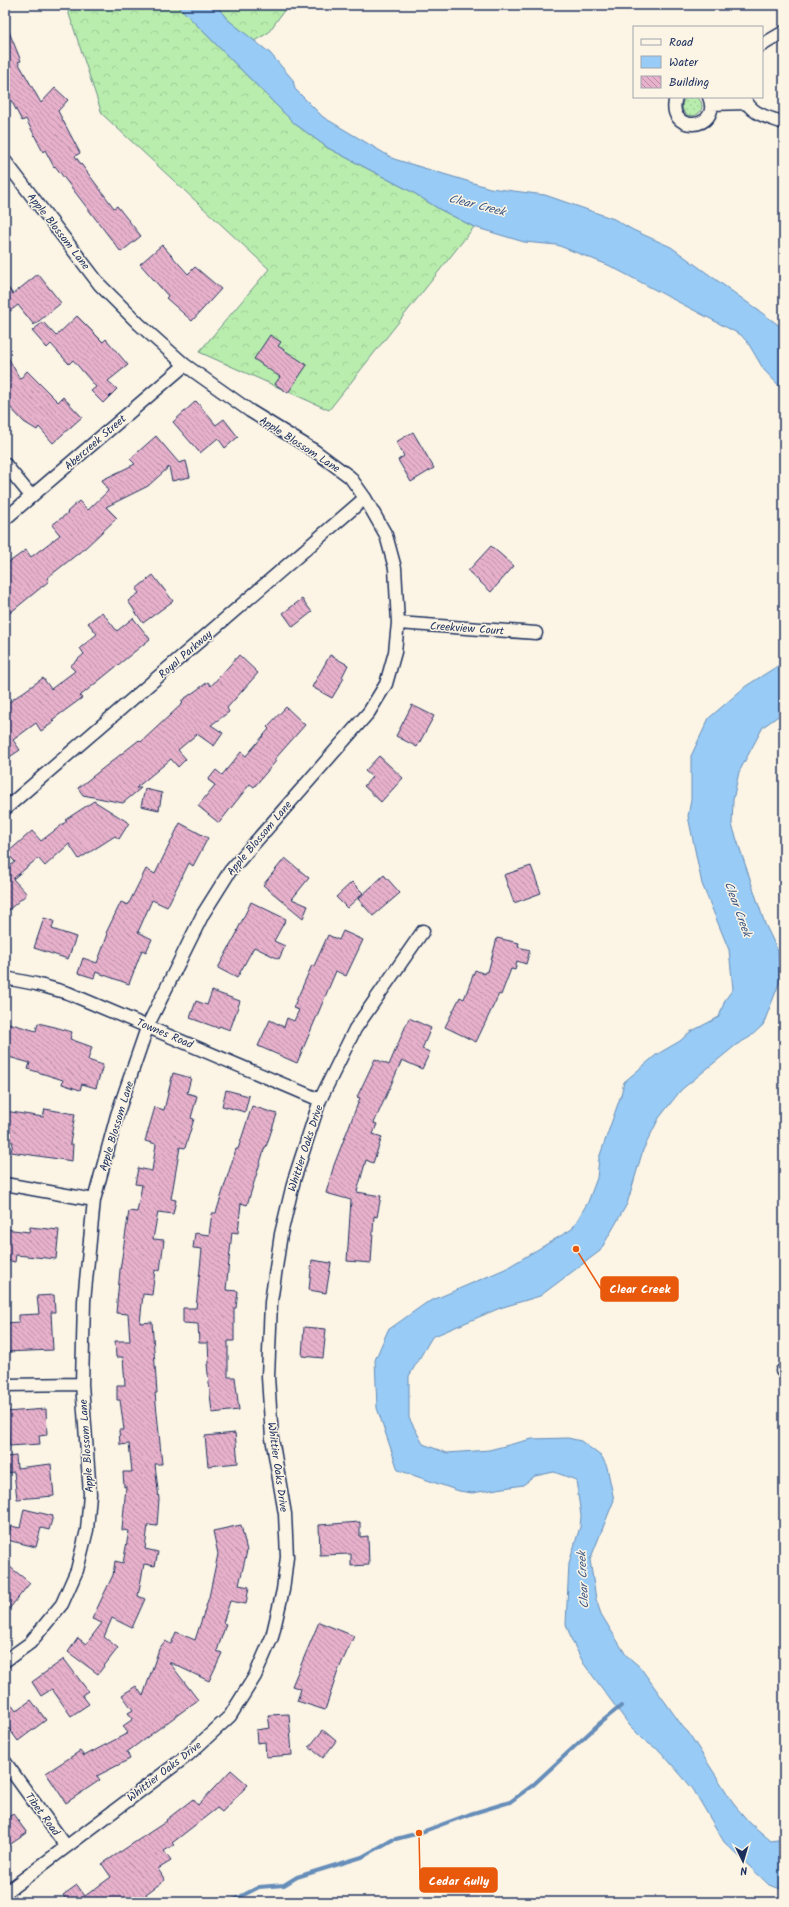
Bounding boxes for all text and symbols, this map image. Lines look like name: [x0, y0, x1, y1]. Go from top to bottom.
legend: [633, 26, 763, 98]
text: Road: [669, 33, 694, 52]
text: Water: [669, 53, 699, 72]
text: Building: [669, 73, 709, 92]
street label: Apple Blossom Lane: [22, 189, 94, 274]
water label: Clear Creek: [447, 189, 509, 222]
street label: Abercreek Street: [61, 410, 131, 475]
street label: Apple Blossom Lane: [255, 412, 344, 478]
street label: Creekview Court: [429, 617, 505, 641]
street label: Royal Parkway: [155, 626, 217, 683]
street label: Apple Blossom Lane: [223, 797, 297, 880]
water label: Clear Creek: [719, 879, 757, 942]
street label: Townes Road: [133, 1014, 196, 1054]
street label: Apple Blossom Lane: [95, 1079, 139, 1174]
street label: Whittier Oaks Drive: [283, 1103, 328, 1194]
callout: Clear Creek: [601, 1277, 678, 1301]
text: Clear Creek: [610, 1280, 672, 1299]
street label: Apple Blossom Lane: [75, 1399, 99, 1493]
street label: Whittier Oaks Drive: [262, 1421, 292, 1513]
water label: Clear Creek: [572, 1548, 594, 1609]
street label: Whittier Oaks Drive: [123, 1737, 206, 1807]
street label: Tibet Road: [20, 1789, 64, 1840]
north arrow: [723, 1841, 763, 1881]
text: N: [739, 1861, 748, 1879]
callout: Cedar Gully: [420, 1868, 497, 1892]
text: Cedar Gully: [429, 1872, 490, 1891]

